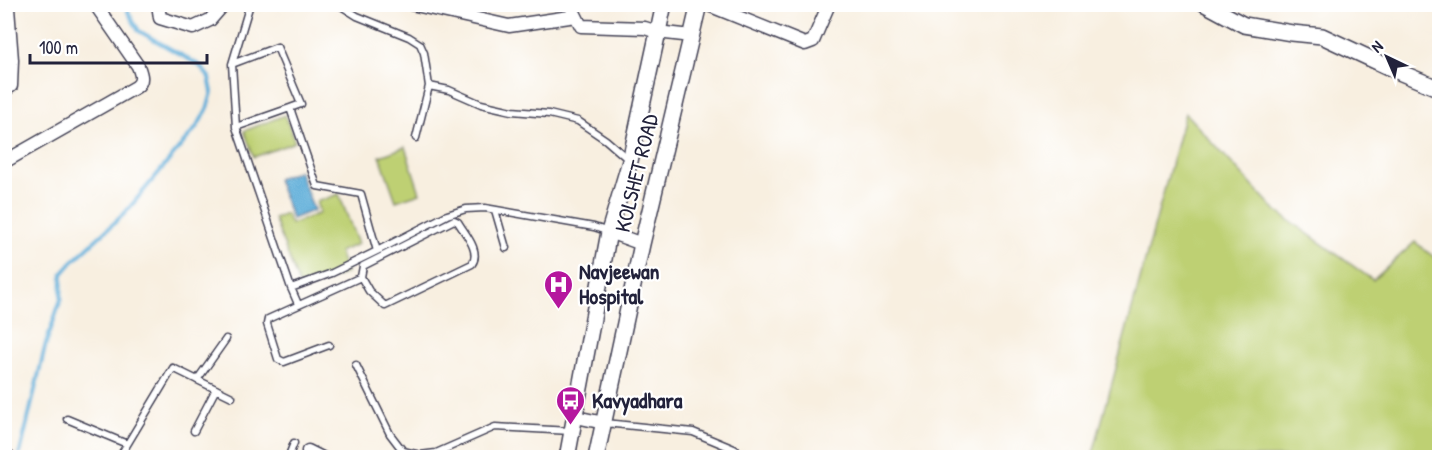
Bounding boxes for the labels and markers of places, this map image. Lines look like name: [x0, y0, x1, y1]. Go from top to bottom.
place label: Navjeewan Hospital: [579, 256, 660, 312]
hospital icon: Navjeewan Hospital: [542, 268, 574, 310]
bus stop icon: Kavyadhara: [555, 384, 587, 426]
place label: Kavyadhara: [592, 385, 683, 416]

